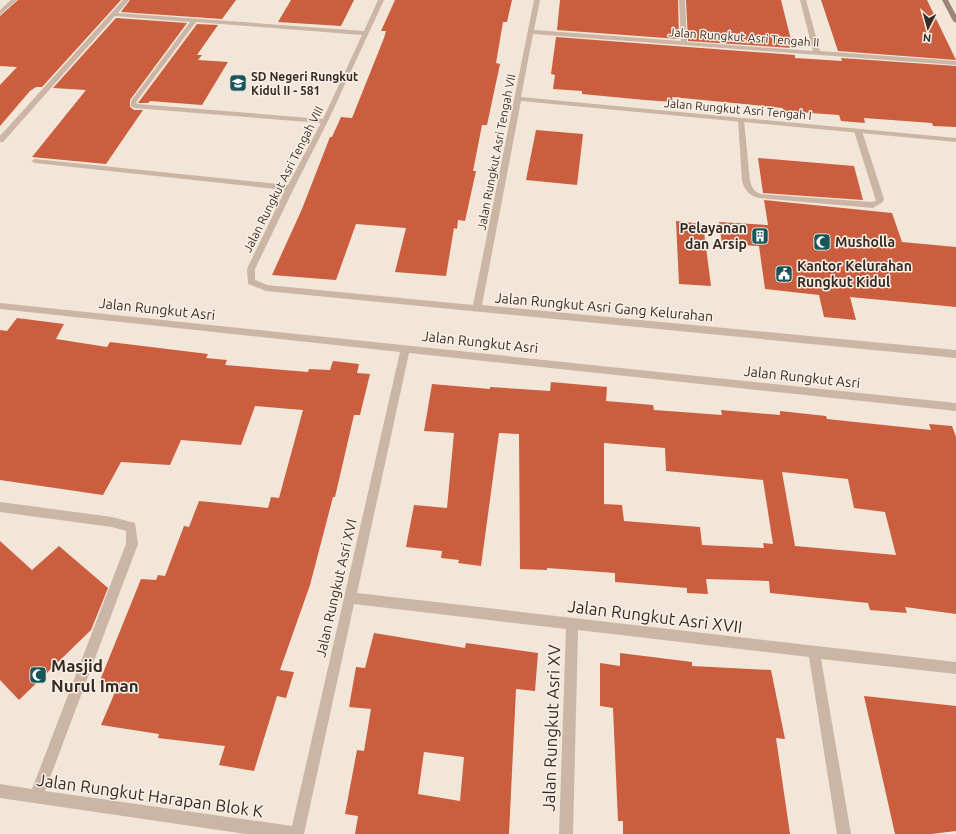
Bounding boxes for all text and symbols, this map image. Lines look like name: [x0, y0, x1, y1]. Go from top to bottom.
north arrow: [908, 8, 948, 48]
street label: Jalan Rungkut Asri Tengah II: [668, 25, 820, 49]
text: N: [922, 32, 932, 44]
place label: SD Negeri Rungkut Kidul II - 581: [251, 70, 358, 97]
school or university icon: SD Negeri Rungkut Kidul II - 581: [228, 73, 248, 93]
street label: Jalan Rungkut Asri Tengah VII: [474, 73, 518, 231]
street label: Jalan Rungkut Asri Tengah I: [664, 96, 812, 122]
street label: Jalan Rungkut Asri Tengah VIII: [240, 104, 326, 254]
place label: Pelayanan dan Arsip: [680, 220, 747, 252]
building icon: Pelayanan dan Arsip: [750, 226, 770, 246]
mosque icon: Musholla: [812, 232, 832, 252]
place label: Musholla: [835, 234, 895, 250]
place label: Kantor Kelurahan Rungkut Kidul: [797, 258, 912, 290]
public building icon: Kantor Kelurahan Rungkut Kidul: [774, 264, 794, 284]
street label: Jalan Rungkut Asri Gang Kelurahan: [494, 289, 714, 325]
street label: Jalan Rungkut Asri: [98, 295, 216, 323]
street label: Jalan Rungkut Asri: [421, 328, 539, 356]
street label: Jalan Rungkut Asri: [743, 363, 861, 391]
street label: Jalan Rungkut Asri XVI: [312, 517, 360, 659]
street label: Jalan Rungkut Asri XVII: [567, 596, 743, 636]
street label: Jalan Rungkut Asri XV: [539, 644, 563, 812]
place label: Masjid Nurul Iman: [51, 656, 139, 695]
mosque icon: Masjid Nurul Iman: [28, 665, 48, 685]
street label: Jalan Rungkut Harapan Blok K: [35, 770, 265, 820]

